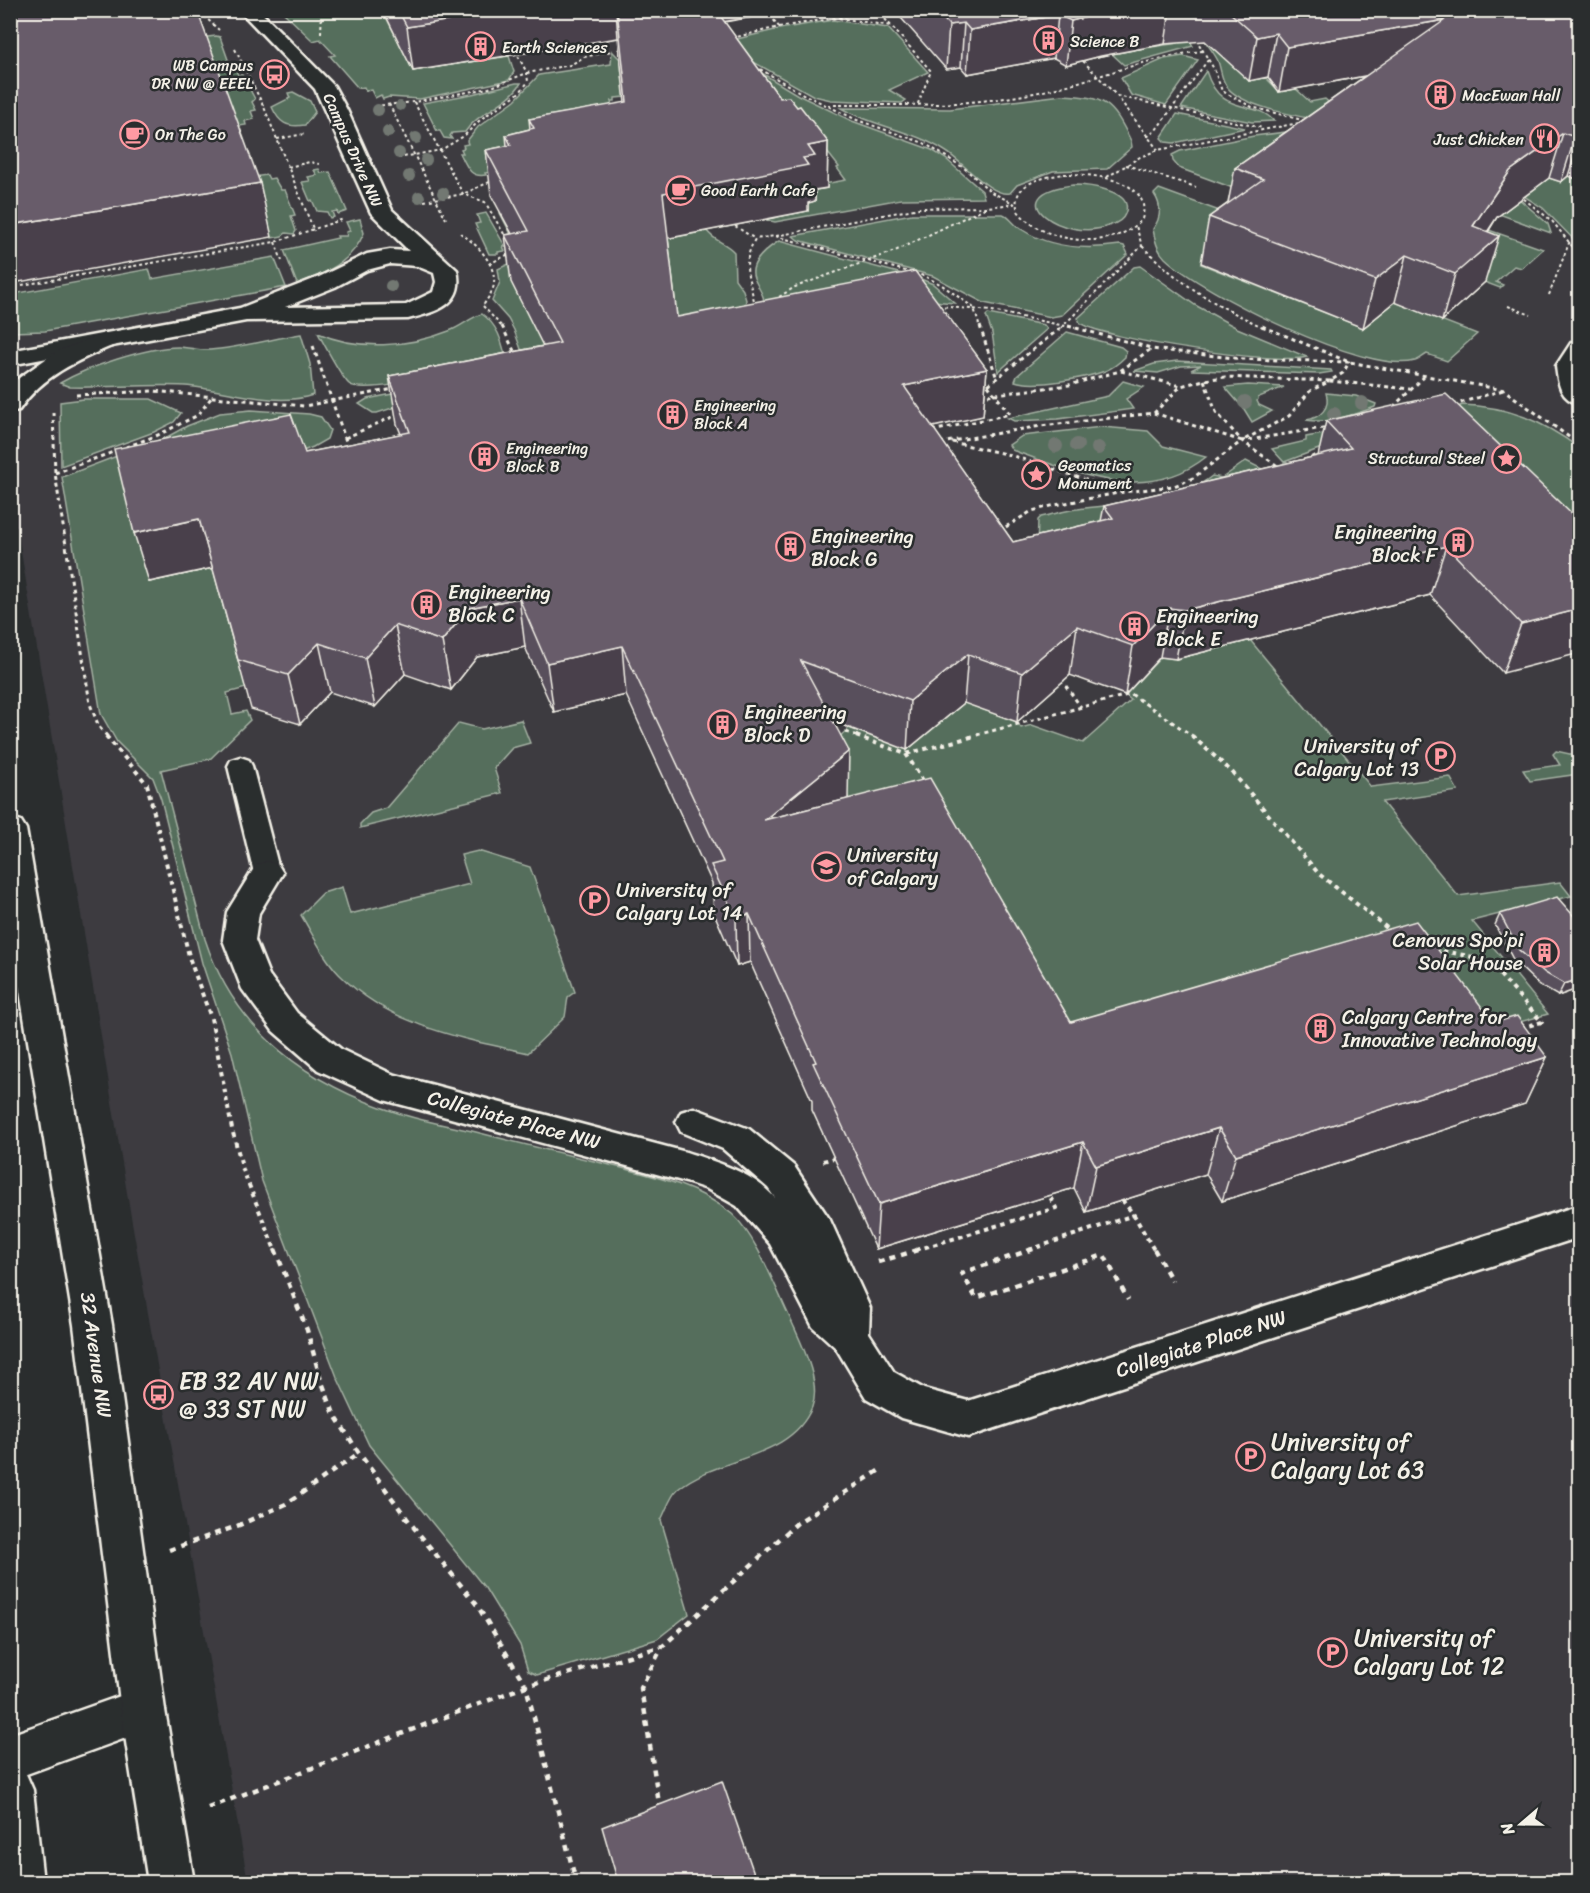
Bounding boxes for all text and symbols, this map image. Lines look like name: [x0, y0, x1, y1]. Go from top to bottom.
building icon: Science B: [1033, 25, 1065, 57]
place label: Science B: [1070, 27, 1139, 56]
building icon: Earth Sciences: [465, 31, 497, 63]
place label: Earth Sciences: [502, 33, 608, 62]
place label: WB Campus DR NW @ EEEL: [151, 51, 254, 98]
bus stop icon: WB Campus DR NW @ EEEL: [258, 58, 290, 90]
building icon: MacEwan Hall: [1425, 79, 1457, 111]
place label: MacEwan Hall: [1462, 81, 1561, 110]
street label: Campus Drive NW: [315, 88, 391, 212]
cafe icon: On The Go: [118, 118, 150, 150]
place label: On The Go: [155, 120, 226, 149]
restaurant icon: Just Chicken: [1529, 123, 1561, 155]
place label: Just Chicken: [1433, 125, 1524, 154]
cafe icon: Good Earth Cafe: [664, 174, 696, 206]
place label: Good Earth Cafe: [701, 176, 815, 205]
place label: Engineering Block A: [694, 391, 776, 438]
building icon: Engineering Block A: [657, 398, 689, 430]
place label: Engineering Block B: [506, 434, 588, 481]
building icon: Engineering Block B: [469, 441, 501, 473]
place icon: Structural Steel: [1490, 442, 1522, 474]
place label: Structural Steel: [1368, 444, 1485, 473]
place label: Geomatics Monument: [1058, 451, 1132, 498]
place icon: Geomatics Monument: [1021, 458, 1053, 490]
place label: Engineering Block F: [1334, 515, 1439, 573]
place label: Engineering Block G: [811, 519, 914, 577]
building icon: Engineering Block F: [1442, 527, 1474, 559]
building icon: Engineering Block G: [774, 531, 806, 563]
place label: Engineering Block C: [448, 575, 551, 633]
building icon: Engineering Block C: [411, 588, 443, 620]
place label: Engineering Block E: [1156, 599, 1259, 657]
building icon: Engineering Block E: [1119, 611, 1151, 643]
place label: Engineering Block D: [744, 695, 847, 753]
building icon: Engineering Block D: [707, 708, 739, 740]
place label: University of Calgary Lot 13: [1294, 729, 1422, 787]
parking icon: University of Calgary Lot 13: [1424, 741, 1456, 773]
place label: University of Calgary: [847, 838, 939, 896]
school or university icon: University of Calgary: [810, 850, 842, 882]
place label: University of Calgary Lot 14: [616, 873, 742, 931]
parking icon: University of Calgary Lot 14: [579, 885, 611, 917]
place label: Cenovus Spo’pi Solar House: [1392, 923, 1524, 981]
building icon: Cenovus Spo’pi Solar House: [1528, 936, 1560, 968]
place label: Calgary Centre for Innovative Technology: [1341, 1000, 1538, 1058]
building icon: Calgary Centre for Innovative Technology: [1305, 1012, 1337, 1044]
street label: Collegiate Place NW: [424, 1080, 604, 1160]
street label: 32 Avenue NW: [70, 1290, 122, 1420]
street label: Collegiate Place NW: [1111, 1300, 1291, 1388]
place label: EB 32 AV NW @ 33 ST NW: [179, 1360, 319, 1430]
bus stop icon: EB 32 AV NW @ 33 ST NW: [142, 1379, 174, 1411]
place label: University of Calgary Lot 63: [1271, 1421, 1424, 1491]
parking icon: University of Calgary Lot 63: [1234, 1440, 1266, 1472]
place label: University of Calgary Lot 12: [1354, 1617, 1505, 1687]
parking icon: University of Calgary Lot 12: [1317, 1636, 1349, 1668]
north arrow: [1491, 1794, 1551, 1854]
text: N: [1492, 1818, 1523, 1840]

